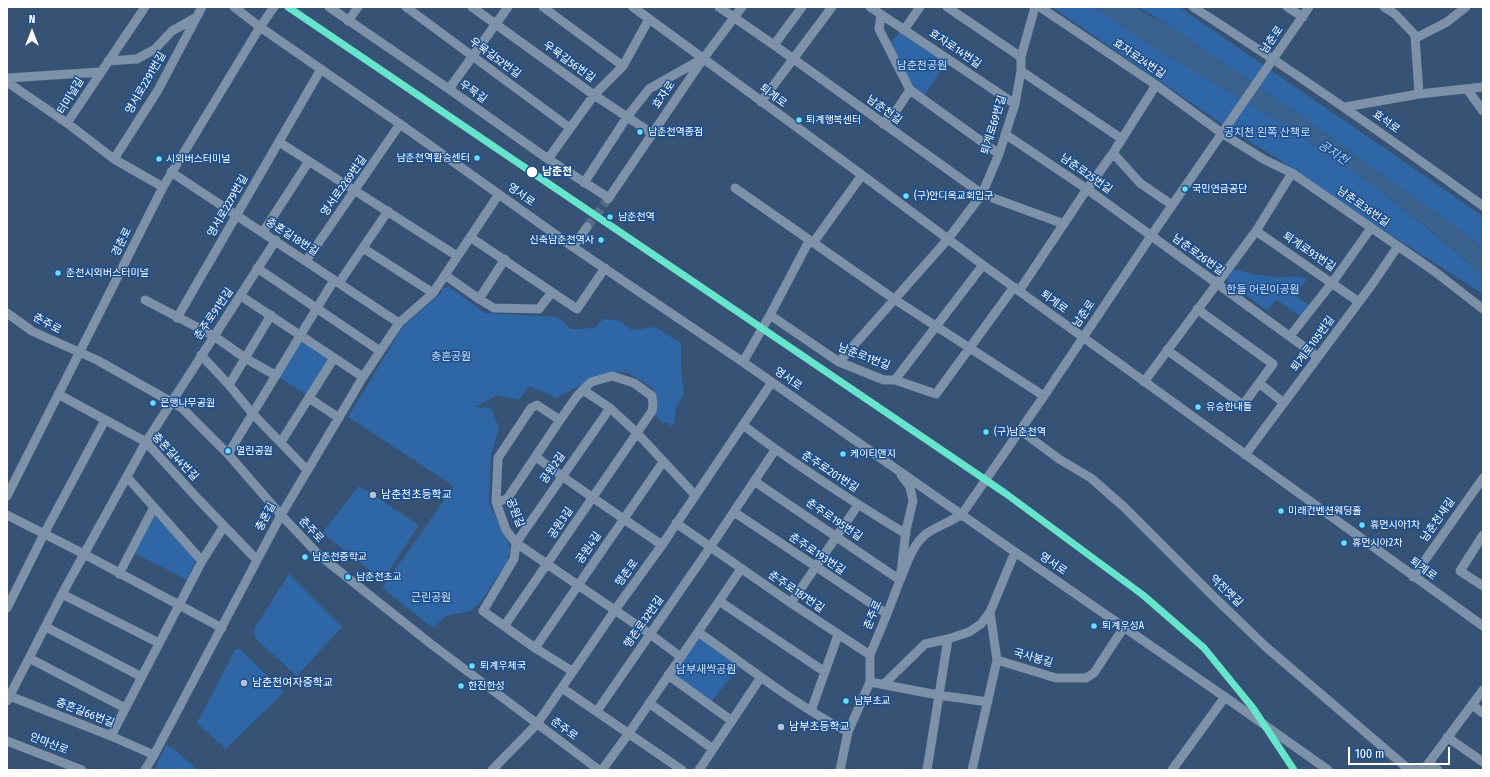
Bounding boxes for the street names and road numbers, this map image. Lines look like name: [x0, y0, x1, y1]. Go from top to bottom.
street label: 남춘로: [1258, 24, 1286, 56]
street label: 효자로14번길: [926, 27, 984, 71]
street label: 우묵길52번길: [467, 35, 523, 81]
street label: 효자로24번길: [1110, 37, 1168, 81]
street label: 우묵길56번길: [540, 39, 598, 85]
street label: 영서로2291번길: [123, 50, 169, 116]
street label: 터미널길: [55, 75, 87, 117]
street label: 우묵길: [457, 78, 489, 106]
street label: 효자로: [650, 79, 678, 111]
street label: 퇴계로: [757, 82, 789, 110]
street label: 남춘천길: [864, 93, 904, 127]
street label: 퇴계로69번길: [979, 94, 1009, 156]
street label: 효석로: [1370, 108, 1402, 136]
street label: 남춘로25번길: [1057, 151, 1115, 197]
street label: 영서로2269번길: [318, 153, 370, 219]
street label: 영서로2279번길: [205, 172, 251, 240]
street label: 영서로: [505, 181, 537, 209]
street label: 남춘로36번길: [1334, 184, 1392, 230]
street label: 충혼길18번길: [263, 215, 321, 259]
street label: 경춘로: [109, 225, 135, 259]
street label: 퇴계로93번길: [1280, 230, 1338, 274]
street label: 남춘로26번길: [1169, 232, 1227, 278]
street label: 춘주로91번길: [192, 285, 236, 343]
street label: 퇴계로: [1038, 288, 1070, 316]
street label: 남춘로: [1070, 298, 1098, 330]
street label: 춘주로: [30, 311, 64, 337]
street label: 퇴계로105번길: [1288, 314, 1338, 374]
street label: 남춘로1번길: [836, 341, 892, 373]
street label: 영서로: [772, 365, 804, 393]
street label: 충혼길44번길: [149, 430, 201, 484]
street label: 춘주로201번길: [799, 449, 861, 495]
street label: 공원2길: [537, 450, 569, 486]
street label: 남춘천새길: [1418, 495, 1458, 545]
street label: 공원길: [503, 496, 527, 530]
street label: 춘주로195번길: [803, 496, 865, 544]
street label: 충혼길: [253, 500, 279, 534]
street label: 공원3길: [546, 505, 576, 541]
street label: 춘주로: [296, 514, 326, 546]
street label: 공원4길: [574, 530, 604, 566]
street label: 춘주로193번길: [786, 530, 848, 578]
street label: 영서로: [1037, 550, 1069, 578]
street label: 퇴계로: [1407, 555, 1439, 583]
street label: 행촌로: [613, 557, 641, 589]
street label: 춘주로187번길: [765, 568, 827, 616]
street label: 역전옛길: [1207, 572, 1245, 610]
street label: 행촌로32번길: [621, 594, 667, 650]
street label: 춘주로: [861, 598, 885, 632]
street label: 국사봉길: [1012, 646, 1054, 670]
street label: 충혼길66번길: [54, 696, 116, 730]
street label: 춘주로: [548, 715, 580, 743]
street label: 안마산로: [28, 731, 70, 757]

